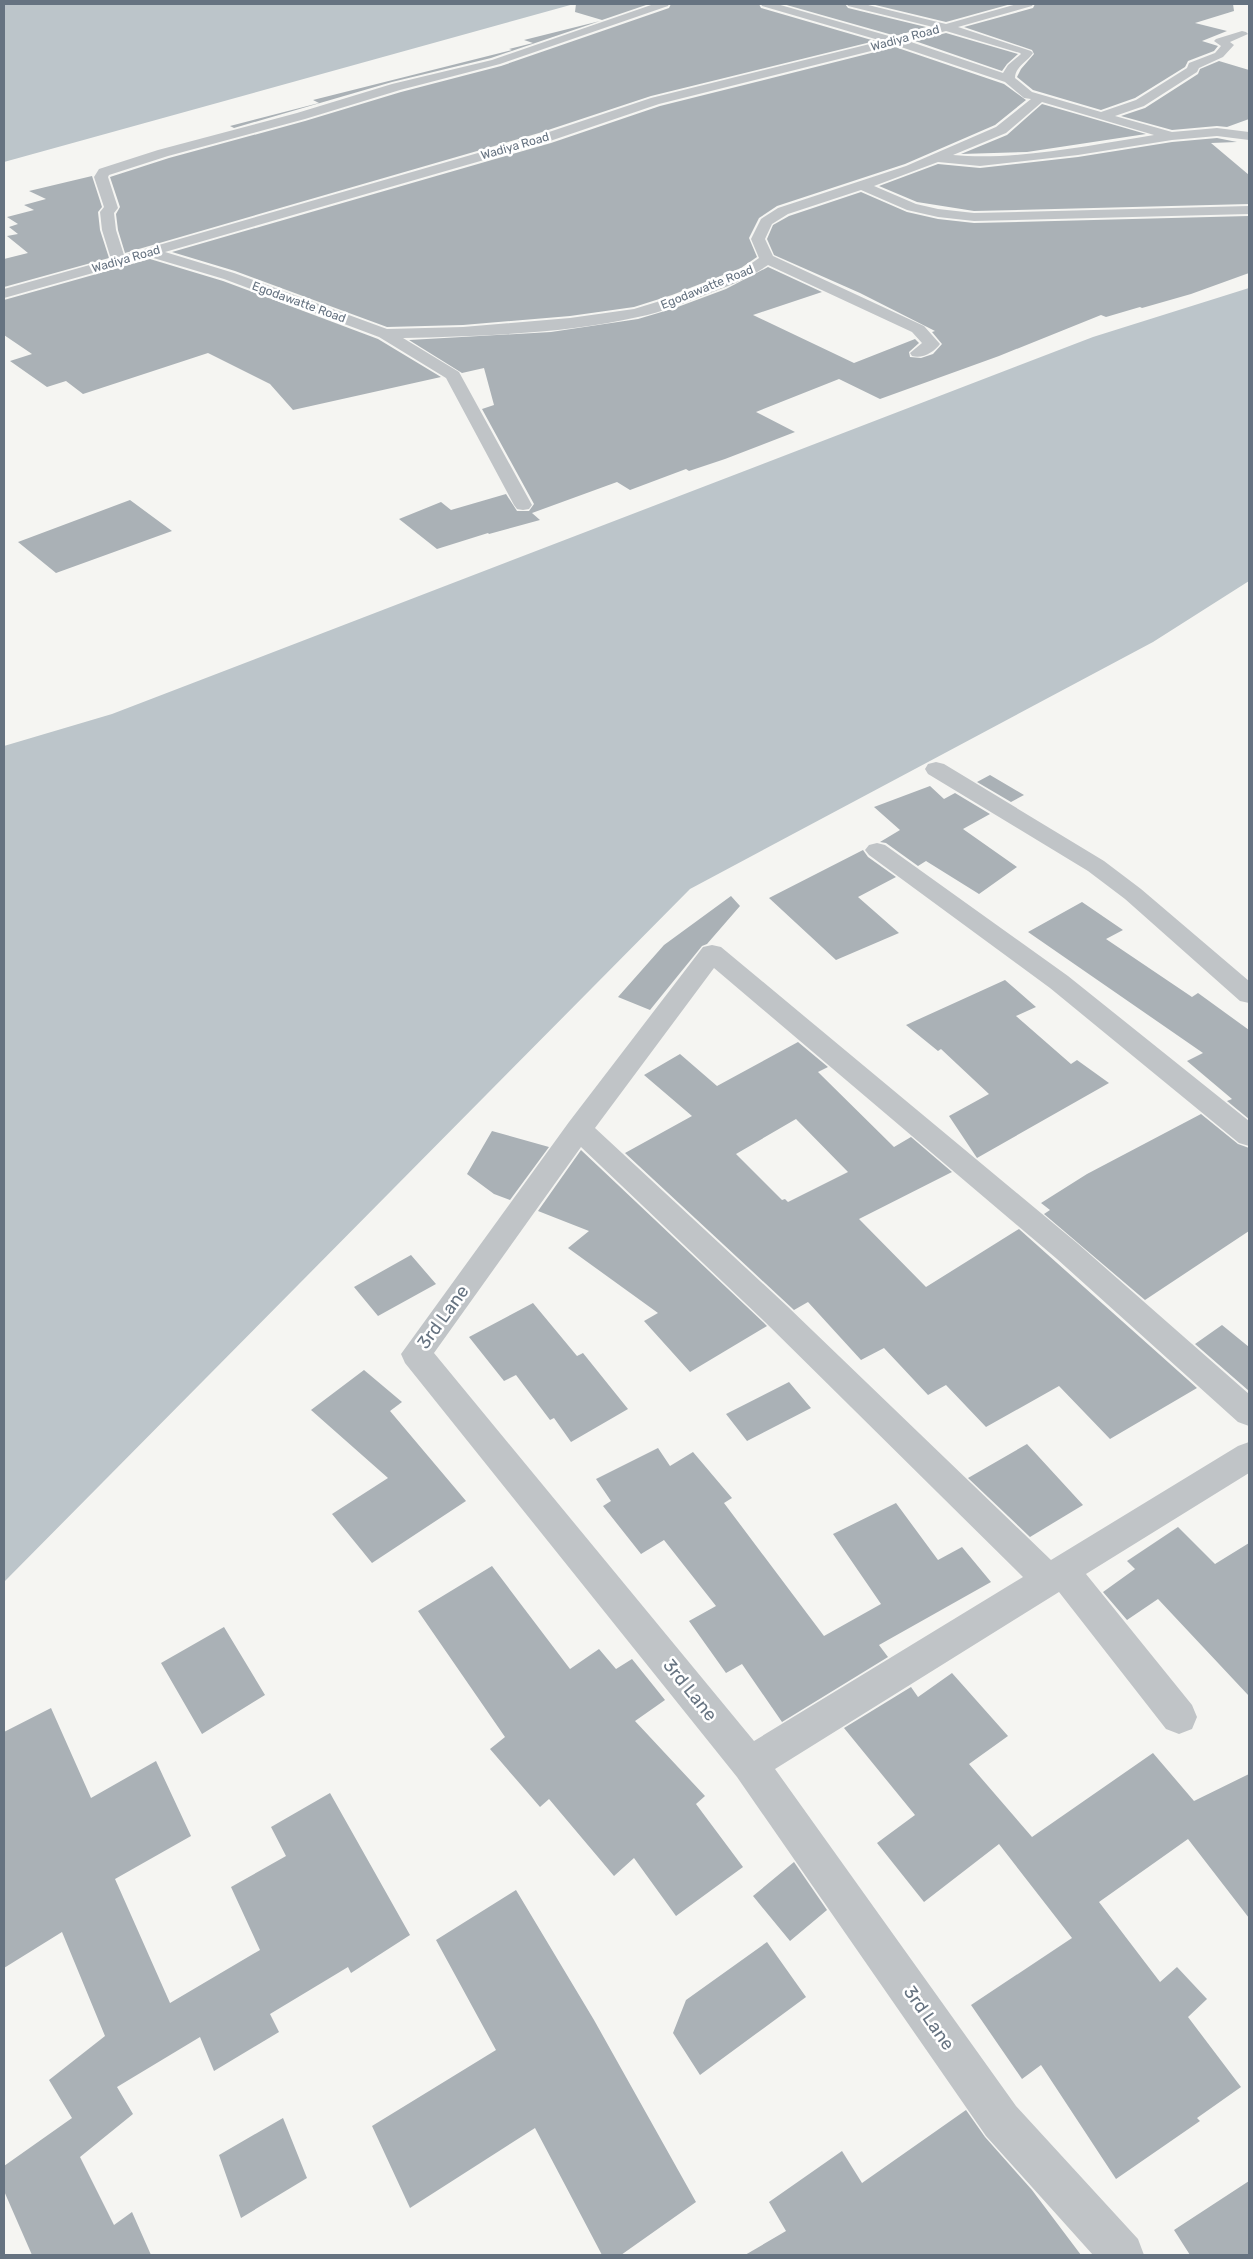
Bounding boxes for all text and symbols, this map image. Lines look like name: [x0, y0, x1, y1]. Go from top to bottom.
street label: Wadiya Road: [869, 22, 941, 54]
street label: Wadiya Road: [479, 130, 551, 162]
street label: Wadiya Road: [90, 243, 162, 275]
street label: Egodawatte Road: [659, 262, 755, 312]
street label: Egodawatte Road: [250, 279, 348, 325]
street label: 3rd Lane: [412, 1281, 474, 1353]
street label: 3rd Lane: [658, 1654, 722, 1726]
street label: 3rd Lane: [899, 1982, 959, 2054]

